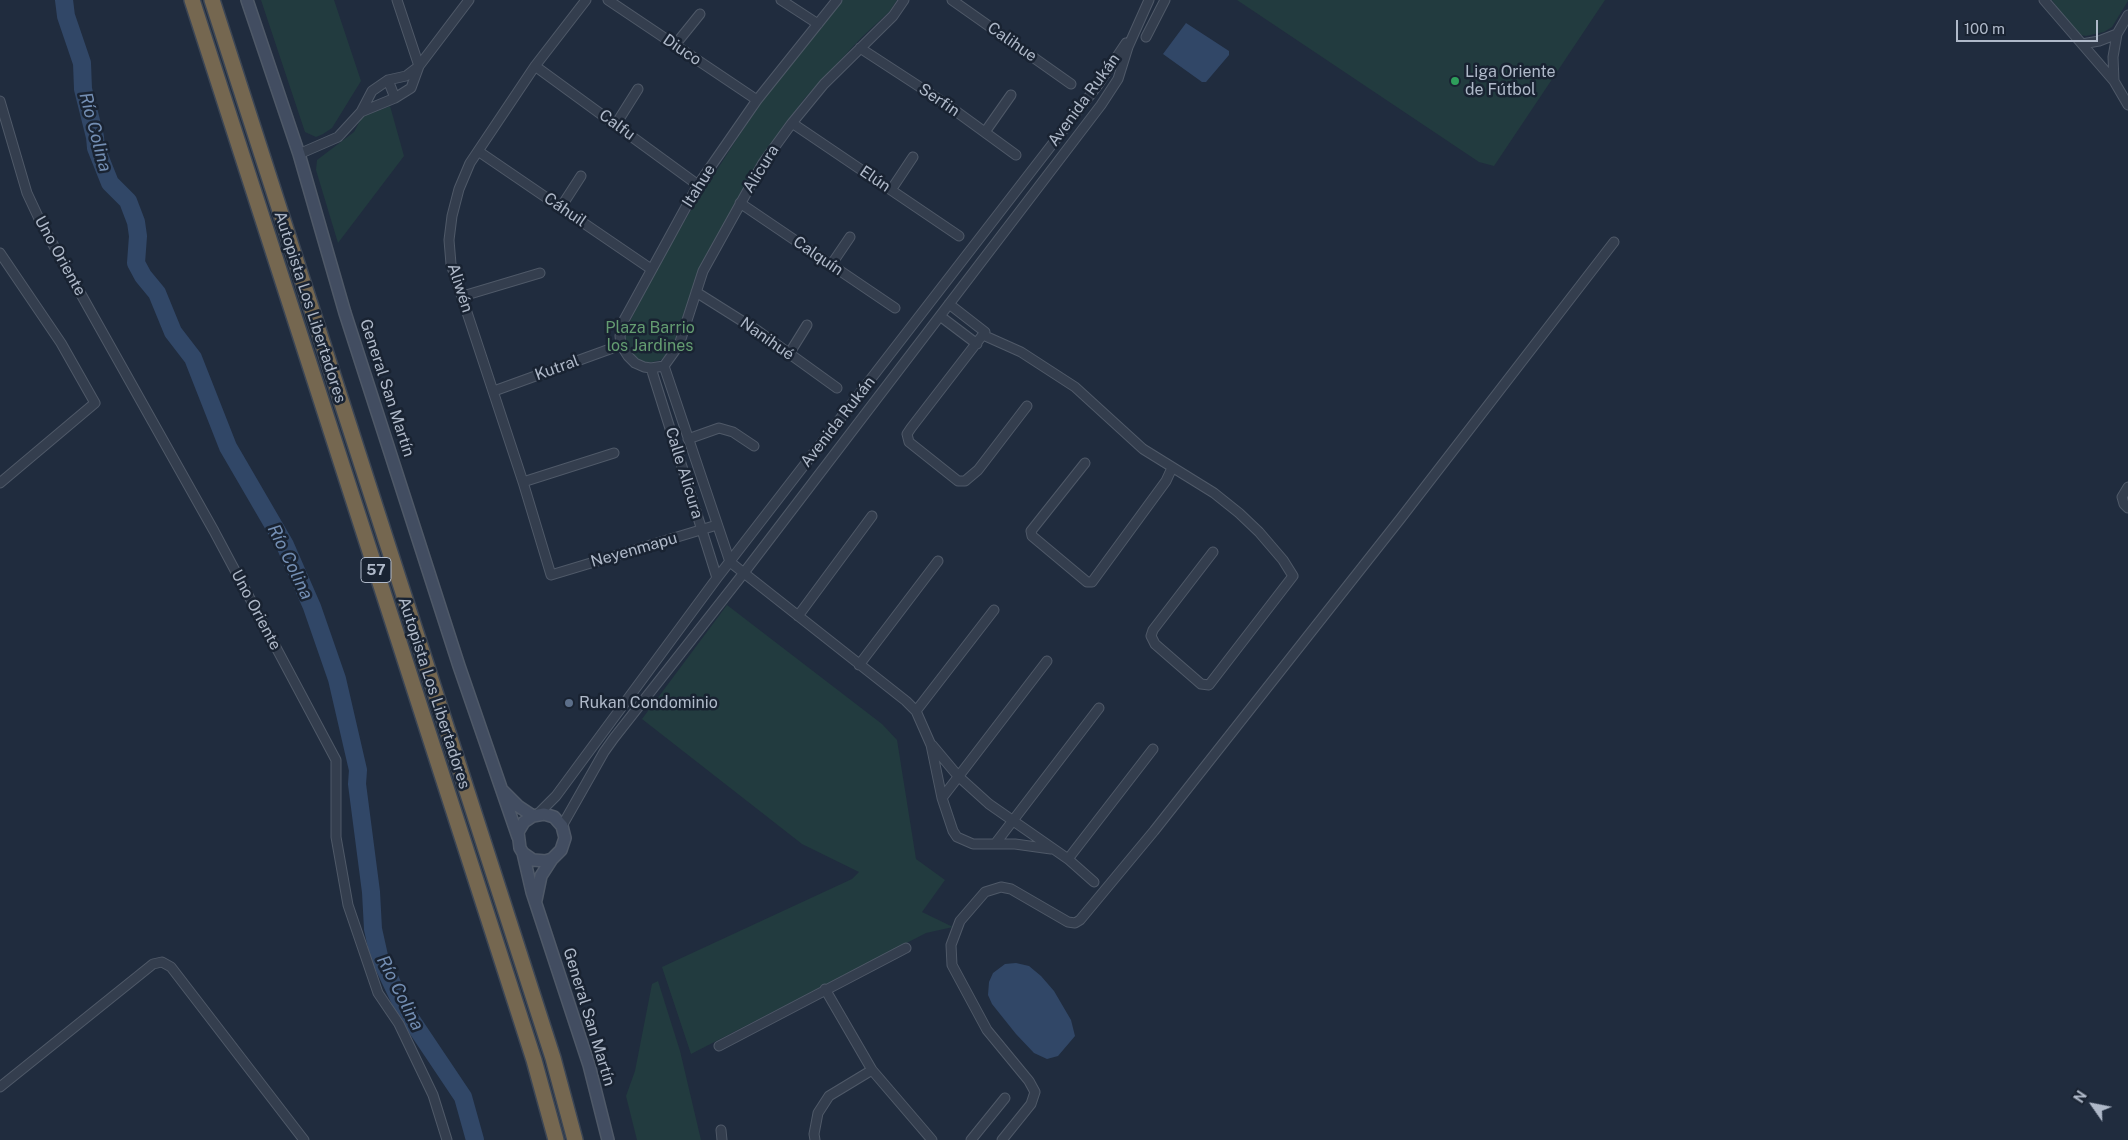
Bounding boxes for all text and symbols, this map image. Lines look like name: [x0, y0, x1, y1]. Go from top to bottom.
scale bar: [1958, 10, 2100, 42]
street label: Calihue: [983, 18, 1041, 66]
text: 100 m: [1964, 20, 2005, 37]
street label: Diuco: [659, 30, 705, 70]
street label: Avenida Rukán: [1044, 50, 1124, 150]
place label: Liga Oriente de Fútbol: [1465, 62, 1556, 100]
marker: Liga Oriente de Fútbol: [1449, 75, 1461, 87]
street label: Serfin: [915, 79, 963, 121]
water label: Río Colina: [74, 90, 116, 174]
street label: Calfu: [595, 106, 639, 144]
street label: Alicura: [739, 141, 783, 197]
street label: Itahue: [678, 161, 720, 211]
street label: Elún: [856, 162, 894, 196]
street label: Cáhuil: [540, 189, 590, 231]
street label: Autopista Los Libertadores: [270, 209, 350, 405]
street label: Uno Oriente: [30, 213, 90, 299]
street label: Calquín: [789, 232, 847, 280]
street label: Aliwén: [443, 261, 477, 315]
street label: Nanihué: [736, 313, 798, 365]
street label: General San Martín: [356, 317, 418, 459]
park label: Plaza Barrio los Jardines: [605, 318, 695, 356]
street label: Kutral: [532, 351, 582, 385]
street label: Avenida Rukán: [797, 373, 879, 471]
street label: Calle Alicura: [661, 425, 707, 521]
water label: Río Colina: [262, 521, 318, 603]
street label: Neyenmapu: [589, 528, 679, 572]
road number: 57: [361, 558, 391, 582]
street label: Uno Oriente: [227, 567, 285, 653]
street label: Autopista Los Libertadores: [394, 595, 474, 791]
place label: Rukan Condominio: [579, 693, 718, 713]
marker: Rukan Condominio: [563, 697, 575, 709]
street label: General San Martín: [559, 945, 619, 1089]
water label: Río Colina: [372, 952, 428, 1034]
north arrow: [2068, 1080, 2118, 1130]
text: N: [2071, 1088, 2090, 1106]

